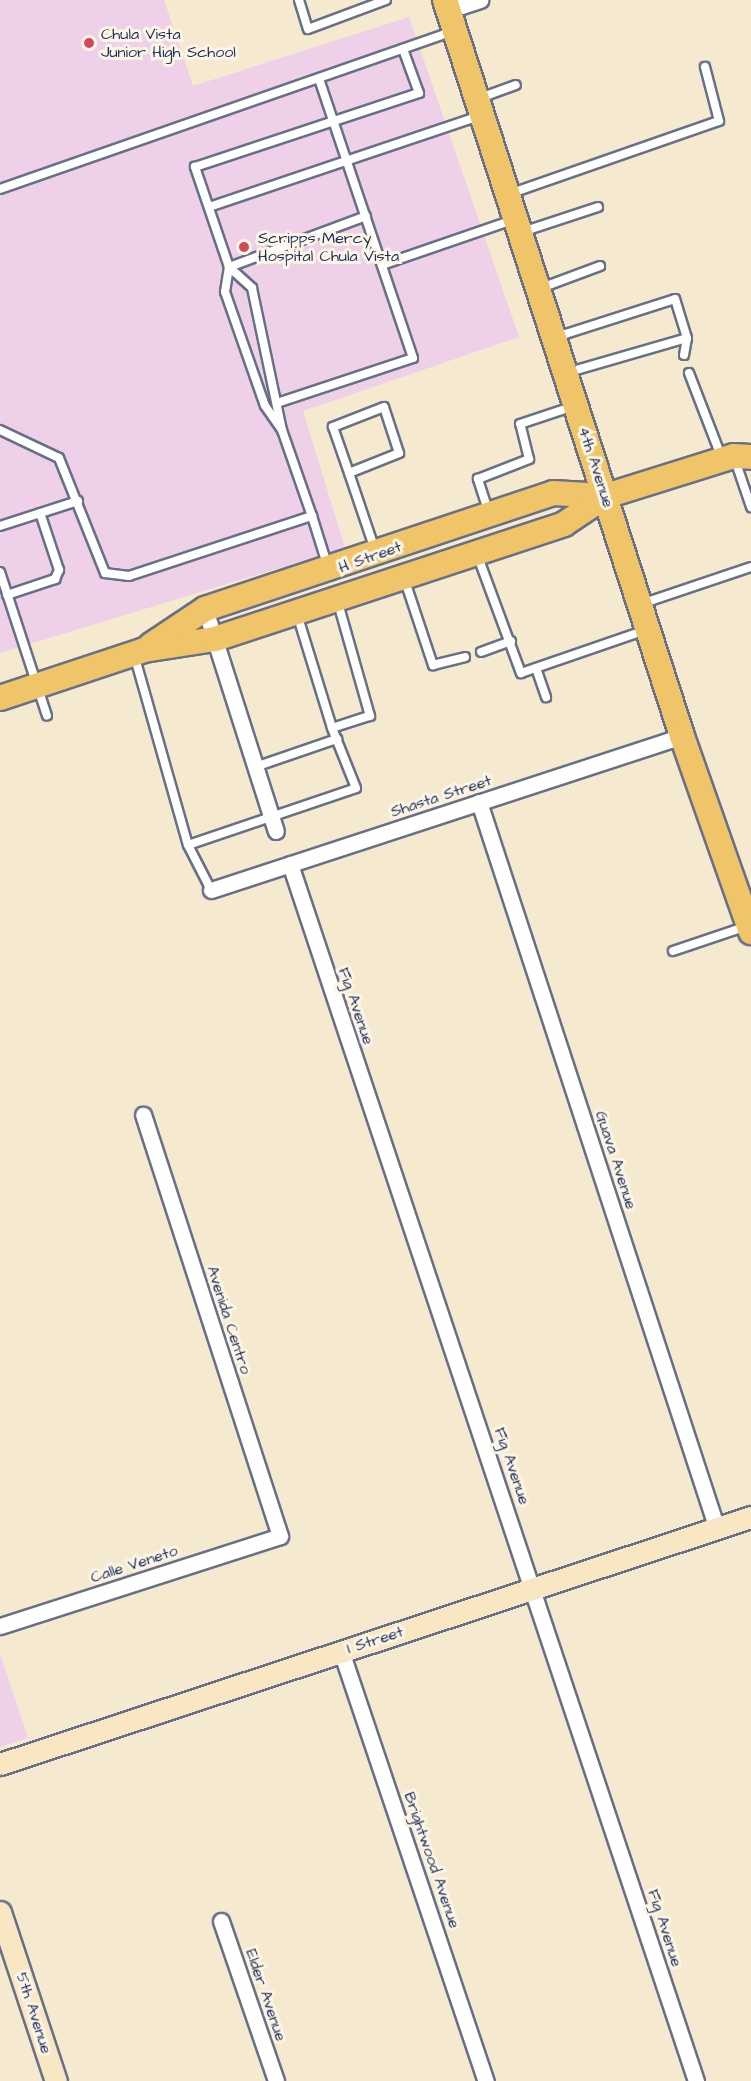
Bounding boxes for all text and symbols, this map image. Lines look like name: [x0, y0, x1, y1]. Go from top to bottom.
place label: Chula Vista Junior High School: [101, 24, 236, 62]
marker: Chula Vista Junior High School: [82, 36, 96, 50]
place label: Scripps Mercy Hospital Chula Vista: [258, 228, 399, 266]
marker: Scripps Mercy Hospital Chula Vista: [235, 238, 253, 256]
street label: 4th Avenue: [574, 424, 618, 510]
street label: H Street: [336, 537, 404, 577]
street label: Shasta Street: [388, 771, 494, 821]
street label: Fig Avenue: [334, 965, 378, 1047]
street label: Guava Avenue: [591, 1108, 641, 1212]
street label: Avenida Centro: [202, 1263, 256, 1377]
street label: Fig Avenue: [490, 1425, 534, 1507]
street label: Calle Veneto: [88, 1541, 180, 1587]
street label: I Street: [344, 1622, 406, 1658]
street label: Brightwood Avenue: [400, 1789, 464, 1931]
street label: Fig Avenue: [643, 1887, 687, 1969]
street label: Elder Avenue: [241, 1946, 291, 2044]
street label: 5th Avenue: [12, 1970, 56, 2056]

